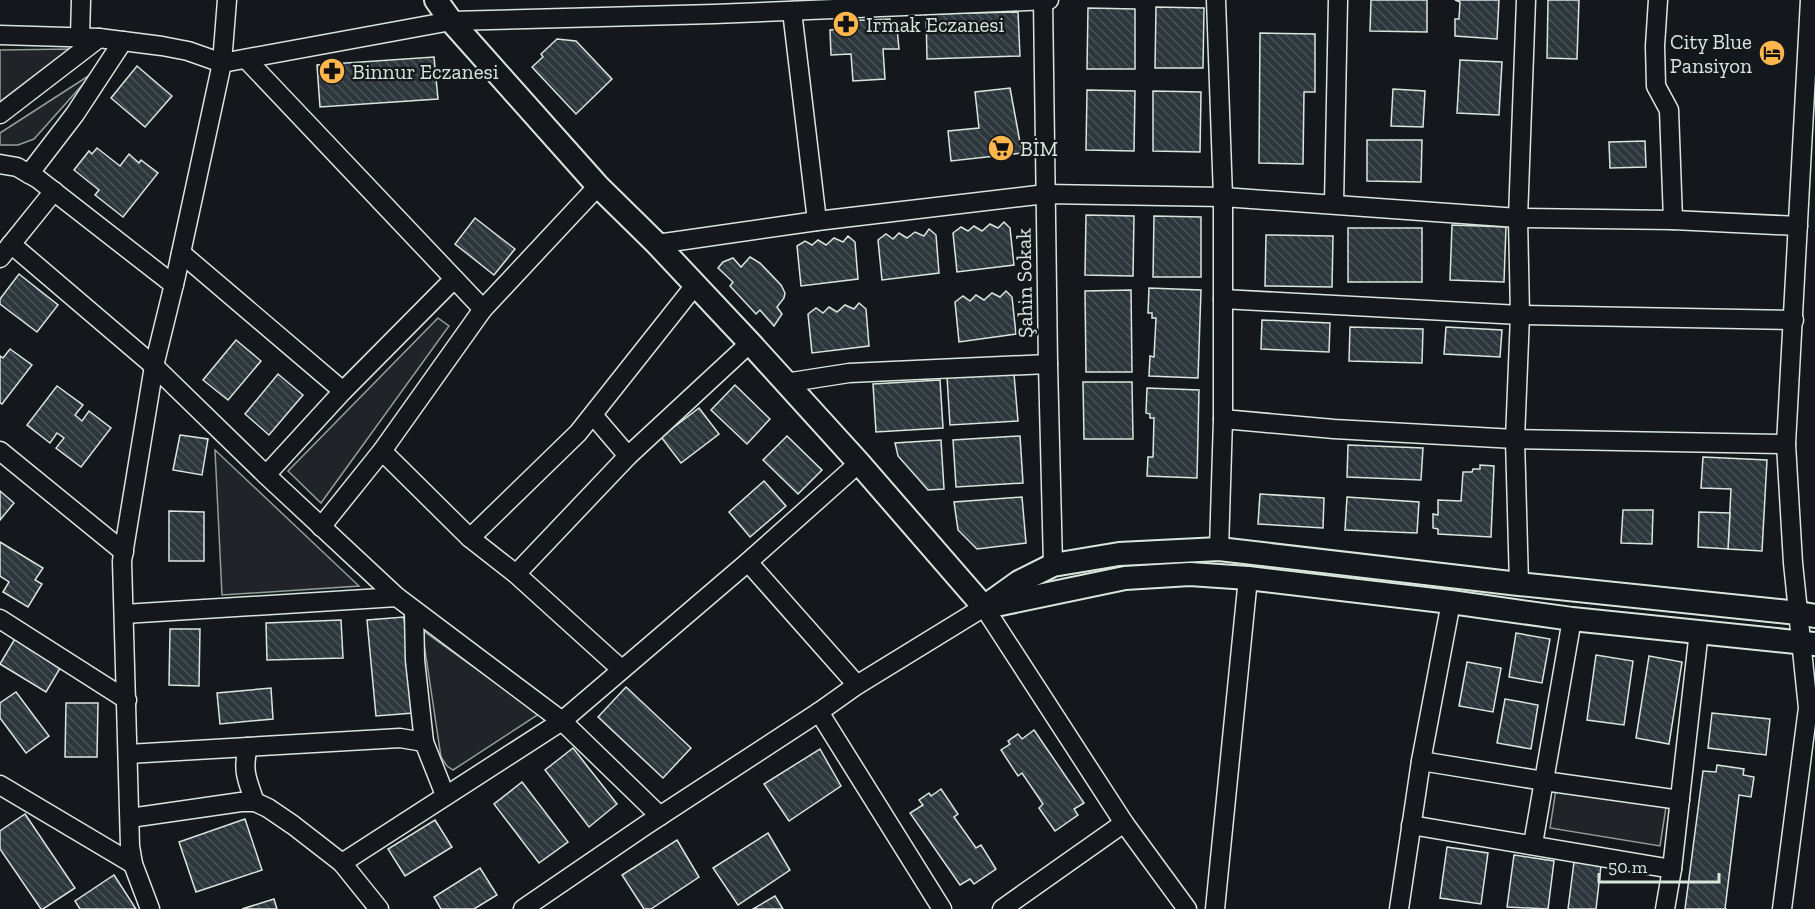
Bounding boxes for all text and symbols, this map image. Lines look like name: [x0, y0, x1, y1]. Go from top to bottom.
pharmacy icon: Irmak Eczanesi: [831, 9, 861, 39]
place label: Irmak Eczanesi: [866, 12, 1005, 37]
place label: City Blue Pansiyon: [1670, 29, 1752, 78]
hotel icon: City Blue Pansiyon: [1757, 38, 1787, 68]
pharmacy icon: Binnur Eczanesi: [317, 56, 347, 86]
place label: Binnur Eczanesi: [352, 59, 499, 84]
supermarket icon: BİM: [986, 133, 1016, 163]
place label: BİM: [1020, 136, 1058, 161]
street label: Şahin Sokak: [1011, 228, 1037, 338]
scale bar: [1599, 846, 1719, 884]
text: 50 m: [1608, 856, 1648, 878]

